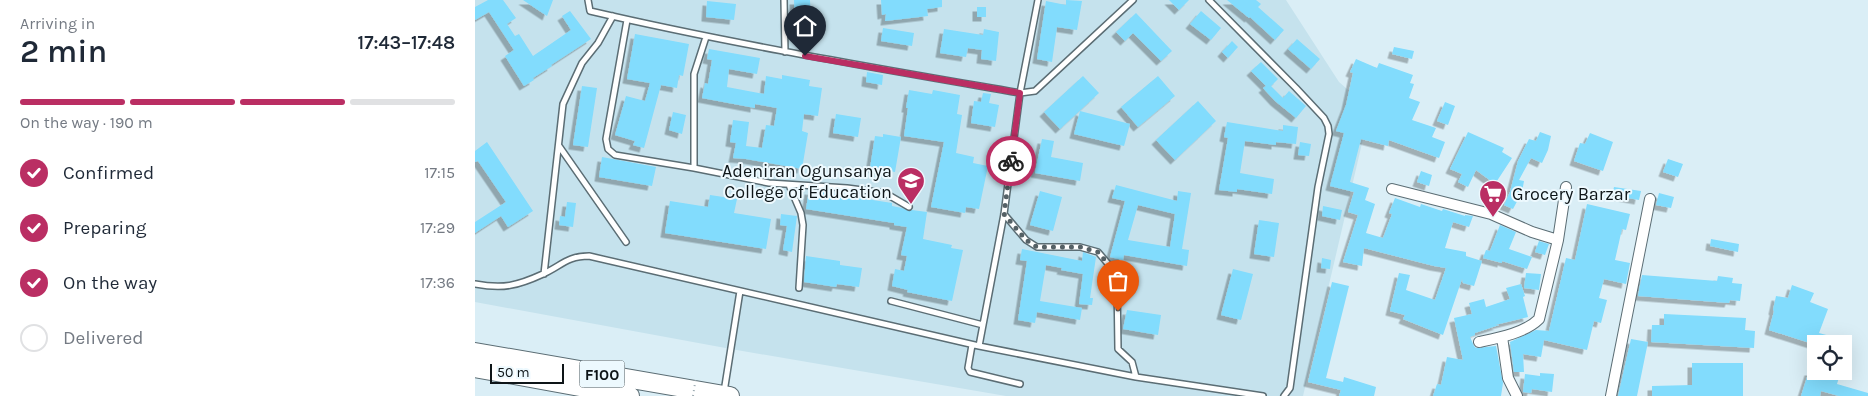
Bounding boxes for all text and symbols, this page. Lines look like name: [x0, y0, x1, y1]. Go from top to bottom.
pin: [784, 5, 826, 56]
icon: home: [791, 12, 819, 40]
text: Arriving in: [20, 14, 95, 33]
text: 17:43–17:48: [358, 32, 455, 54]
text: 2 min: [20, 33, 107, 70]
text: On the way · 190 m: [20, 113, 153, 132]
courier: [986, 136, 1036, 186]
icon: bike: [997, 147, 1025, 175]
icon: check: [20, 159, 48, 187]
place label: Adeniran Ogunsanya College of Education: [722, 160, 892, 203]
text: Confirmed: [63, 162, 154, 184]
text: 17:15: [424, 163, 455, 182]
school or university icon: Adeniran Ogunsanya College of Education: [896, 166, 926, 205]
supermarket icon: Grocery Barzar: [1478, 179, 1508, 218]
place label: Grocery Barzar: [1512, 183, 1631, 205]
icon: check: [20, 214, 48, 242]
text: Preparing: [63, 217, 146, 239]
text: 17:29: [420, 218, 455, 237]
pin: [1097, 260, 1139, 311]
icon: bag: [1104, 267, 1132, 295]
icon: check: [20, 269, 48, 297]
text: On the way: [63, 272, 157, 294]
text: 17:36: [420, 273, 455, 292]
text: Delivered: [63, 327, 143, 349]
map controls: [1807, 335, 1852, 380]
button: locate: [1807, 335, 1852, 380]
road number: F100: [579, 360, 625, 388]
scale bar: [490, 361, 564, 384]
text: 50 m: [497, 364, 530, 381]

